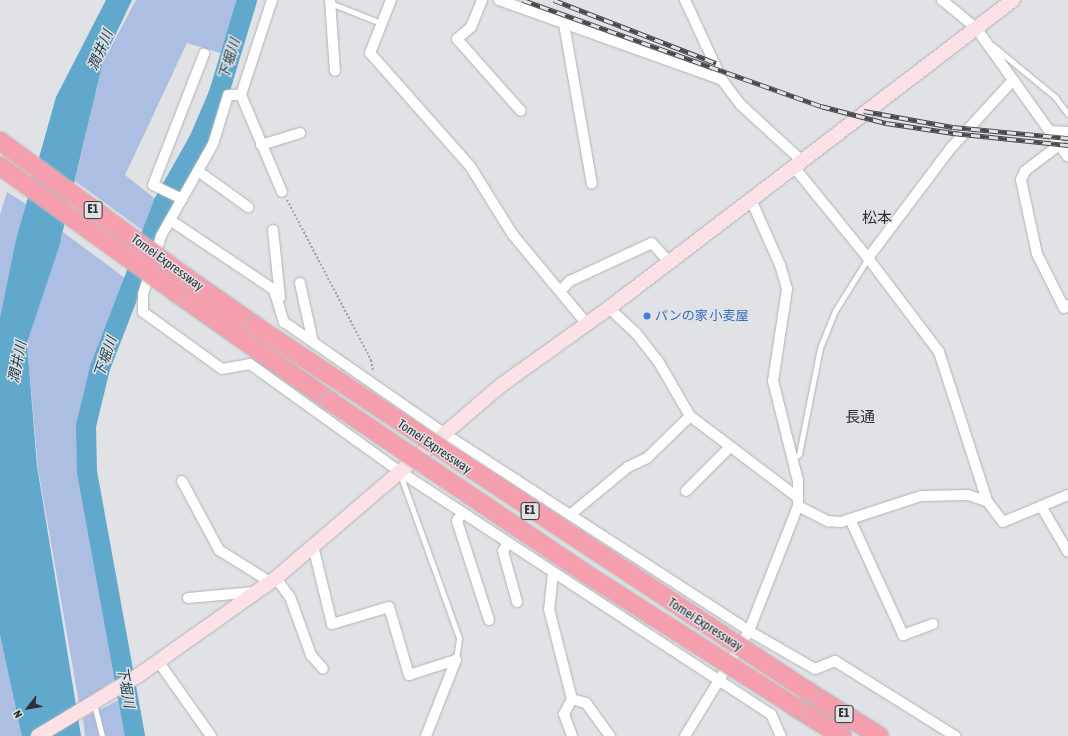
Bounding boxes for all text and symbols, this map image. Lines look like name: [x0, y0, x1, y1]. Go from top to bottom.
water label: 潤井川: [84, 27, 116, 73]
water label: 下堀川: [215, 36, 243, 82]
road number: E1: [83, 200, 103, 220]
district label: 松本: [862, 209, 892, 227]
street label: Tomei Expressway: [128, 231, 206, 295]
place label: パンの家 小麦屋: [655, 308, 748, 324]
marker: パンの家 小麦屋: [642, 311, 652, 321]
water label: 下堀川: [90, 334, 120, 380]
water label: 潤井川: [5, 340, 29, 384]
district label: 長通: [845, 408, 875, 426]
street label: Tomei Expressway: [394, 416, 474, 478]
road number: E1: [520, 501, 540, 521]
street label: Tomei Expressway: [665, 595, 745, 655]
water label: 下堀川: [114, 665, 138, 709]
north arrow: [8, 688, 48, 728]
road number: E1: [834, 704, 854, 724]
text: N: [11, 708, 25, 720]

